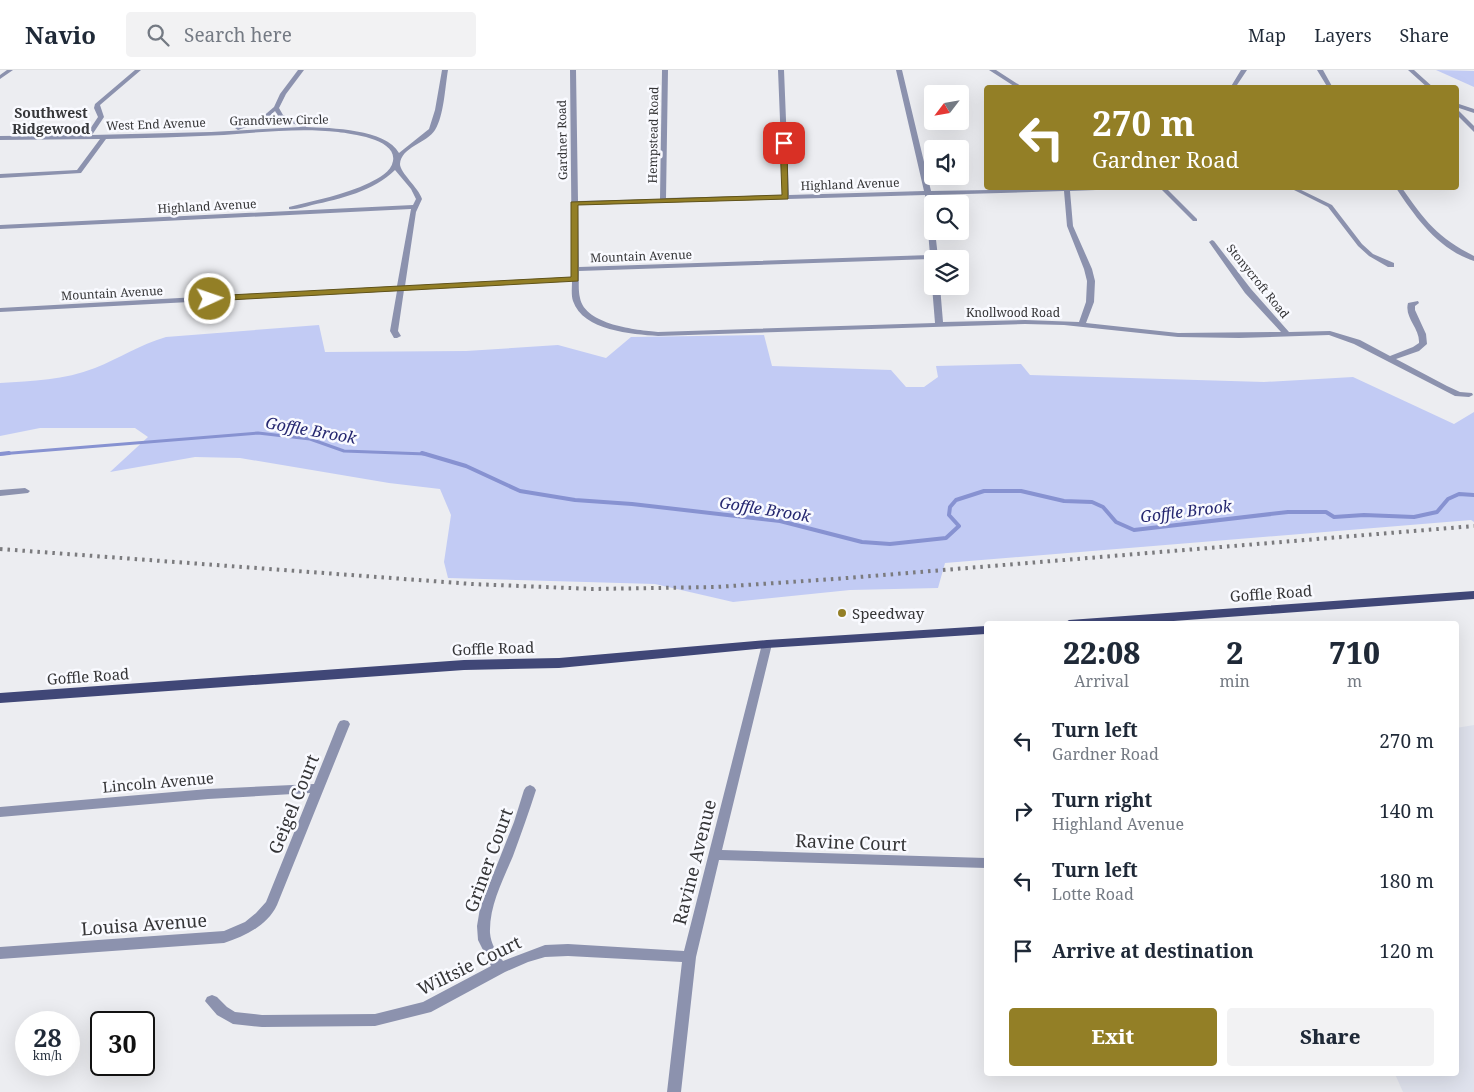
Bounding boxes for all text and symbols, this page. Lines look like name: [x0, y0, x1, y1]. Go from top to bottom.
search box: [126, 12, 476, 57]
text: Navio: [25, 18, 96, 51]
icon: search: [144, 21, 172, 49]
text: Search here: [184, 22, 292, 48]
text: Map: [1248, 23, 1286, 47]
text: Layers: [1314, 23, 1372, 47]
text: Share: [1400, 23, 1449, 47]
north arrow: [924, 85, 969, 130]
map controls: [924, 85, 969, 295]
street label: Hempstead Road: [644, 86, 662, 184]
street label: Gardner Road: [553, 99, 571, 180]
text: 270 m: [1092, 99, 1195, 146]
district label: Southwest Ridgewood: [12, 103, 90, 138]
icon: left: [1009, 105, 1074, 170]
street label: Grandview Circle: [229, 111, 329, 129]
street label: West End Avenue: [106, 114, 206, 134]
pin: [763, 122, 805, 164]
icon: arrive: [770, 129, 798, 157]
button: sound: [924, 140, 969, 185]
text: Gardner Road: [1092, 144, 1239, 174]
street label: Highland Avenue: [800, 174, 900, 194]
street label: Highland Avenue: [157, 195, 257, 217]
button: search: [924, 195, 969, 240]
street label: Stonycroft Road: [1223, 240, 1294, 322]
street label: Mountain Avenue: [590, 246, 692, 266]
button: layers: [924, 250, 969, 295]
position arrow: [183, 272, 235, 324]
street label: Mountain Avenue: [61, 282, 163, 304]
street label: Knollwood Road: [966, 304, 1061, 321]
water label: Goffle Brook: [264, 411, 359, 449]
water label: Goffle Brook: [718, 491, 813, 527]
water label: Goffle Brook: [1139, 494, 1234, 528]
street label: Goffle Road: [1229, 580, 1313, 606]
place label: Speedway: [852, 603, 925, 623]
marker: Speedway: [836, 607, 848, 619]
text: 22:08: [1063, 632, 1140, 673]
text: 2: [1226, 632, 1243, 673]
text: 710: [1329, 632, 1380, 673]
street label: Goffle Road: [451, 637, 535, 659]
street label: Goffle Road: [46, 663, 130, 689]
text: Arrival: [1074, 670, 1129, 692]
text: min: [1219, 670, 1250, 692]
text: m: [1347, 670, 1362, 692]
text: Turn left: [1052, 717, 1138, 743]
icon: left: [1009, 727, 1037, 755]
text: 270 m: [1379, 728, 1434, 754]
text: Gardner Road: [1052, 743, 1159, 765]
street label: Geigel Court: [262, 751, 324, 857]
street label: Lincoln Avenue: [101, 767, 215, 797]
text: Turn right: [1052, 787, 1152, 813]
street label: Ravine Avenue: [667, 797, 721, 927]
icon: right: [1009, 797, 1037, 825]
text: 140 m: [1379, 798, 1434, 824]
street label: Griner Court: [458, 805, 518, 915]
text: Highland Avenue: [1052, 813, 1184, 835]
street label: Ravine Court: [795, 828, 907, 856]
text: Turn left: [1052, 857, 1138, 883]
icon: left: [1009, 867, 1037, 895]
text: 180 m: [1379, 868, 1434, 894]
text: Lotte Road: [1052, 883, 1134, 905]
street label: Louisa Avenue: [80, 908, 208, 940]
street label: Wiltsie Court: [413, 930, 525, 1000]
icon: arrive: [1009, 937, 1037, 965]
text: Arrive at destination: [1052, 938, 1254, 964]
text: 120 m: [1379, 938, 1434, 964]
button: Exit: [1009, 1008, 1217, 1066]
button: Share: [1227, 1008, 1434, 1066]
speed limit sign: 30: [90, 1011, 155, 1076]
text: 28: [33, 1020, 62, 1054]
text: km/h: [33, 1047, 62, 1064]

